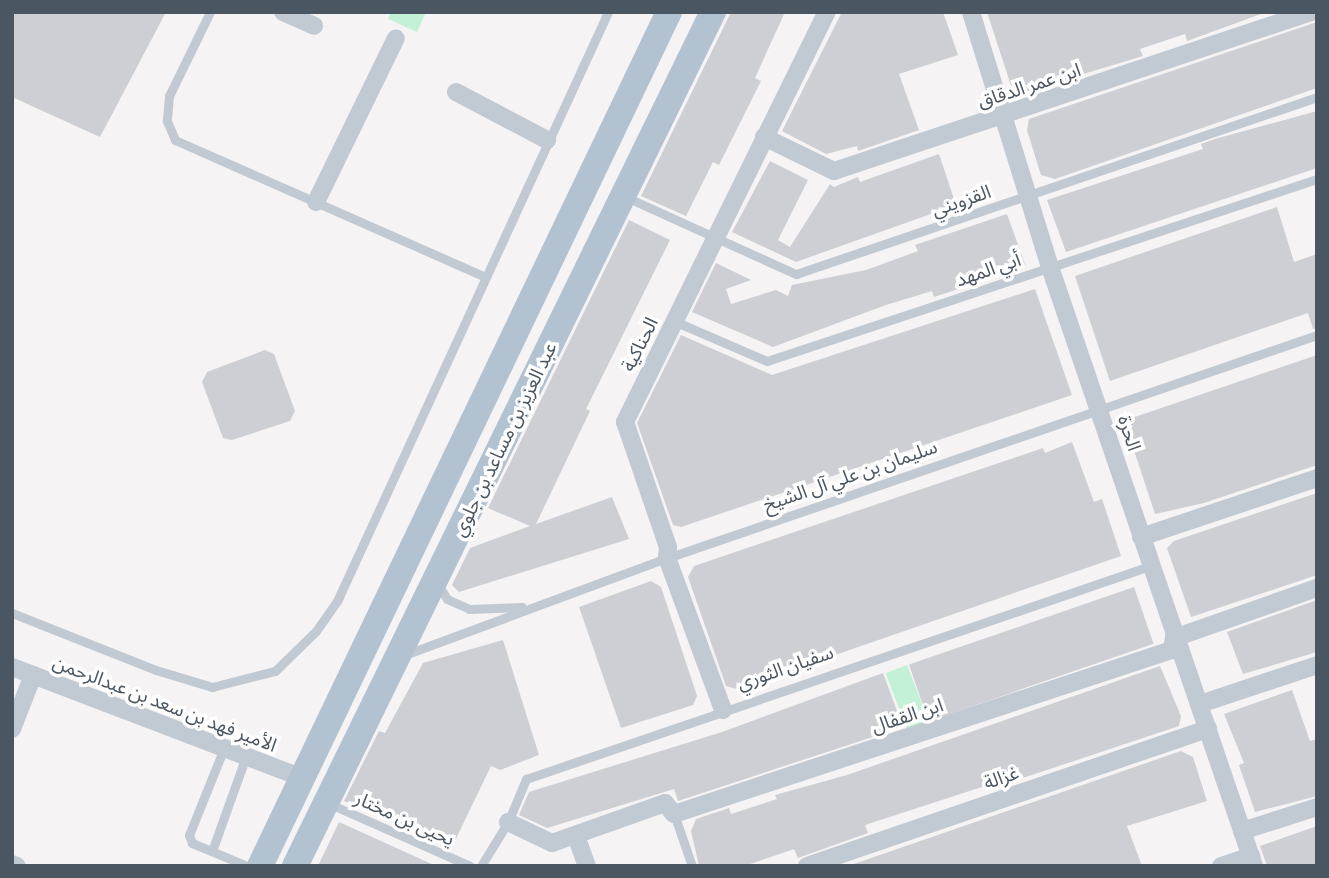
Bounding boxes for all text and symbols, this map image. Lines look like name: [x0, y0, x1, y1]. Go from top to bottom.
street label: ابن عمر الدقاق: [975, 58, 1083, 112]
street label: القزويني: [928, 179, 994, 221]
street label: أبي المهد: [952, 247, 1024, 291]
street label: الحناكية: [616, 313, 662, 375]
street label: عبد العزيز بن مساعد بن جلوي: [447, 338, 561, 540]
street label: الحرة: [1114, 412, 1146, 454]
street label: سليمان بن علي آل الشيخ: [760, 434, 940, 516]
street label: سفيان الثوري: [734, 640, 836, 694]
street label: الأمير فهد بن سعد بن عبدالرحمن: [50, 650, 280, 756]
street label: ابن القفال: [868, 693, 946, 737]
street label: غزالة: [981, 760, 1021, 794]
street label: يحيى بن مختار: [352, 786, 458, 850]

